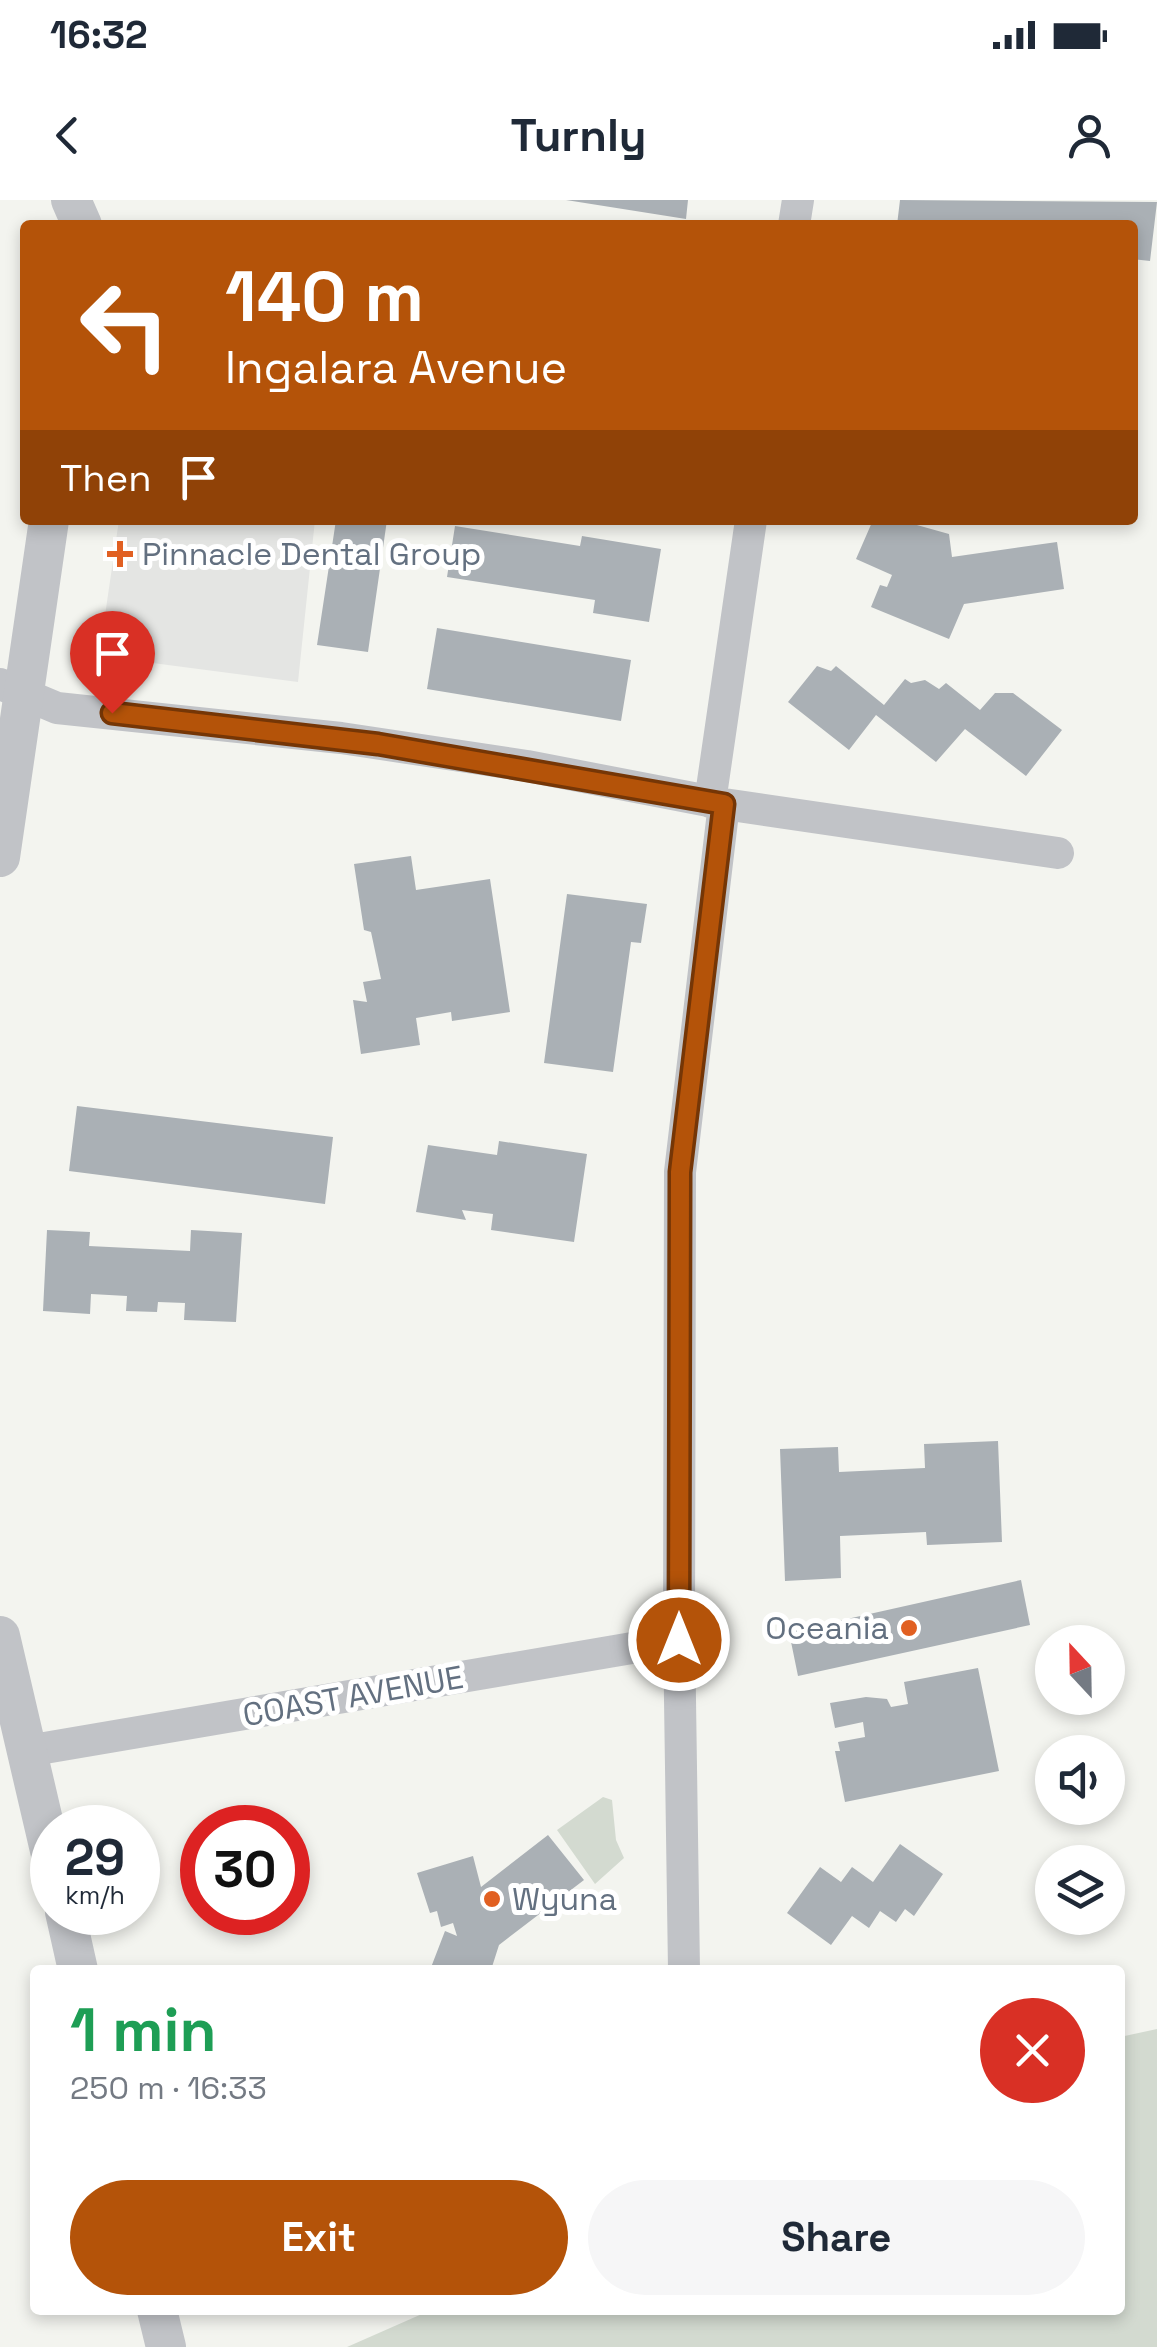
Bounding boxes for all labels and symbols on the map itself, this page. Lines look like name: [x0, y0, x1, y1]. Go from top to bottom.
place label: Pinnacle Dental Group: [142, 534, 481, 574]
marker: Pinnacle Dental Group: [107, 541, 133, 567]
pin: [70, 611, 155, 714]
position arrow: [627, 1588, 731, 1692]
place label: Oceania: [765, 1608, 889, 1648]
marker: Oceania: [898, 1617, 920, 1639]
north arrow: [1035, 1625, 1125, 1715]
street label: COAST AVENUE: [240, 1657, 466, 1735]
speed limit sign: 30: [180, 1805, 310, 1935]
place label: Wyuna: [512, 1879, 617, 1919]
marker: Wyuna: [481, 1888, 503, 1910]

